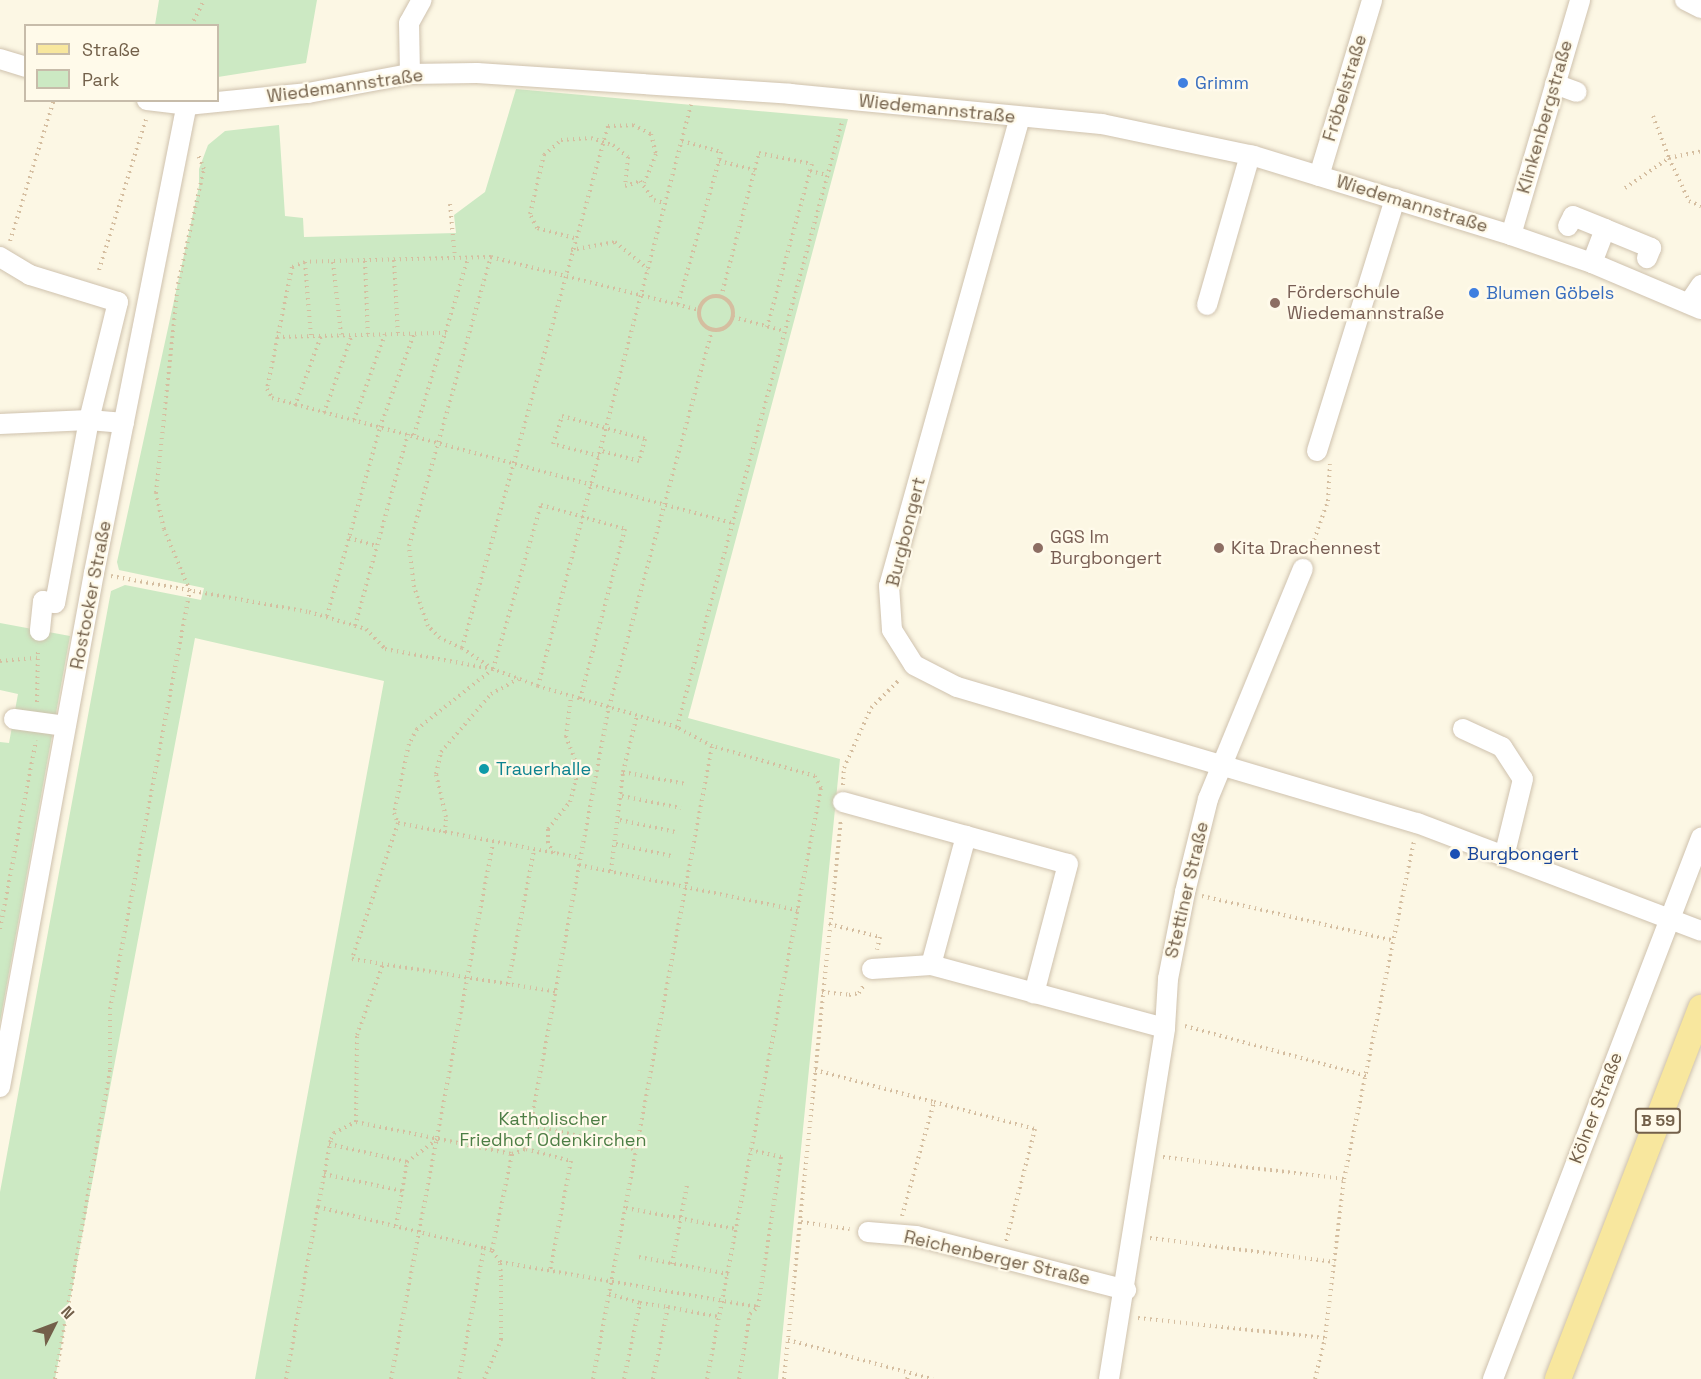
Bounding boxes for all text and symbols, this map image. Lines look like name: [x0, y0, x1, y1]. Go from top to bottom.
legend: [24, 24, 219, 102]
street label: Fröbelstraße: [1319, 32, 1371, 144]
text: Straße: [82, 38, 140, 61]
street label: Klinkenbergstraße: [1513, 38, 1577, 196]
street label: Wiedemannstraße: [266, 64, 424, 108]
text: Park: [82, 68, 119, 91]
place label: Grimm: [1195, 72, 1249, 94]
marker: Grimm: [1176, 76, 1190, 90]
street label: Wiedemannstraße: [858, 90, 1016, 128]
street label: Wiedemannstraße: [1334, 171, 1490, 237]
place label: Förderschule Wiedemannstraße: [1287, 282, 1444, 324]
place label: Blumen Göbels: [1486, 282, 1614, 304]
marker: Blumen Göbels: [1467, 286, 1481, 300]
marker: Förderschule Wiedemannstraße: [1268, 296, 1282, 310]
street label: Burgbongert: [882, 475, 930, 589]
street label: Rostocker Straße: [66, 519, 116, 671]
place label: GGS Im Burgbongert: [1050, 527, 1162, 570]
place label: Kita Drachennest: [1231, 537, 1381, 559]
marker: GGS Im Burgbongert: [1031, 541, 1045, 555]
marker: Kita Drachennest: [1212, 541, 1226, 555]
place label: Trauerhalle: [496, 758, 591, 780]
marker: Trauerhalle: [477, 762, 491, 776]
street label: Stettiner Straße: [1161, 820, 1213, 960]
place label: Burgbongert: [1467, 843, 1579, 865]
marker: Burgbongert: [1448, 847, 1462, 861]
street label: Kölner Straße: [1565, 1049, 1627, 1167]
road number: B 59: [1634, 1108, 1682, 1134]
park label: Katholischer Friedhof Odenkirchen: [460, 1109, 646, 1152]
street label: Reichenberger Straße: [902, 1226, 1092, 1290]
north arrow: [24, 1295, 84, 1355]
text: N: [56, 1302, 79, 1324]

